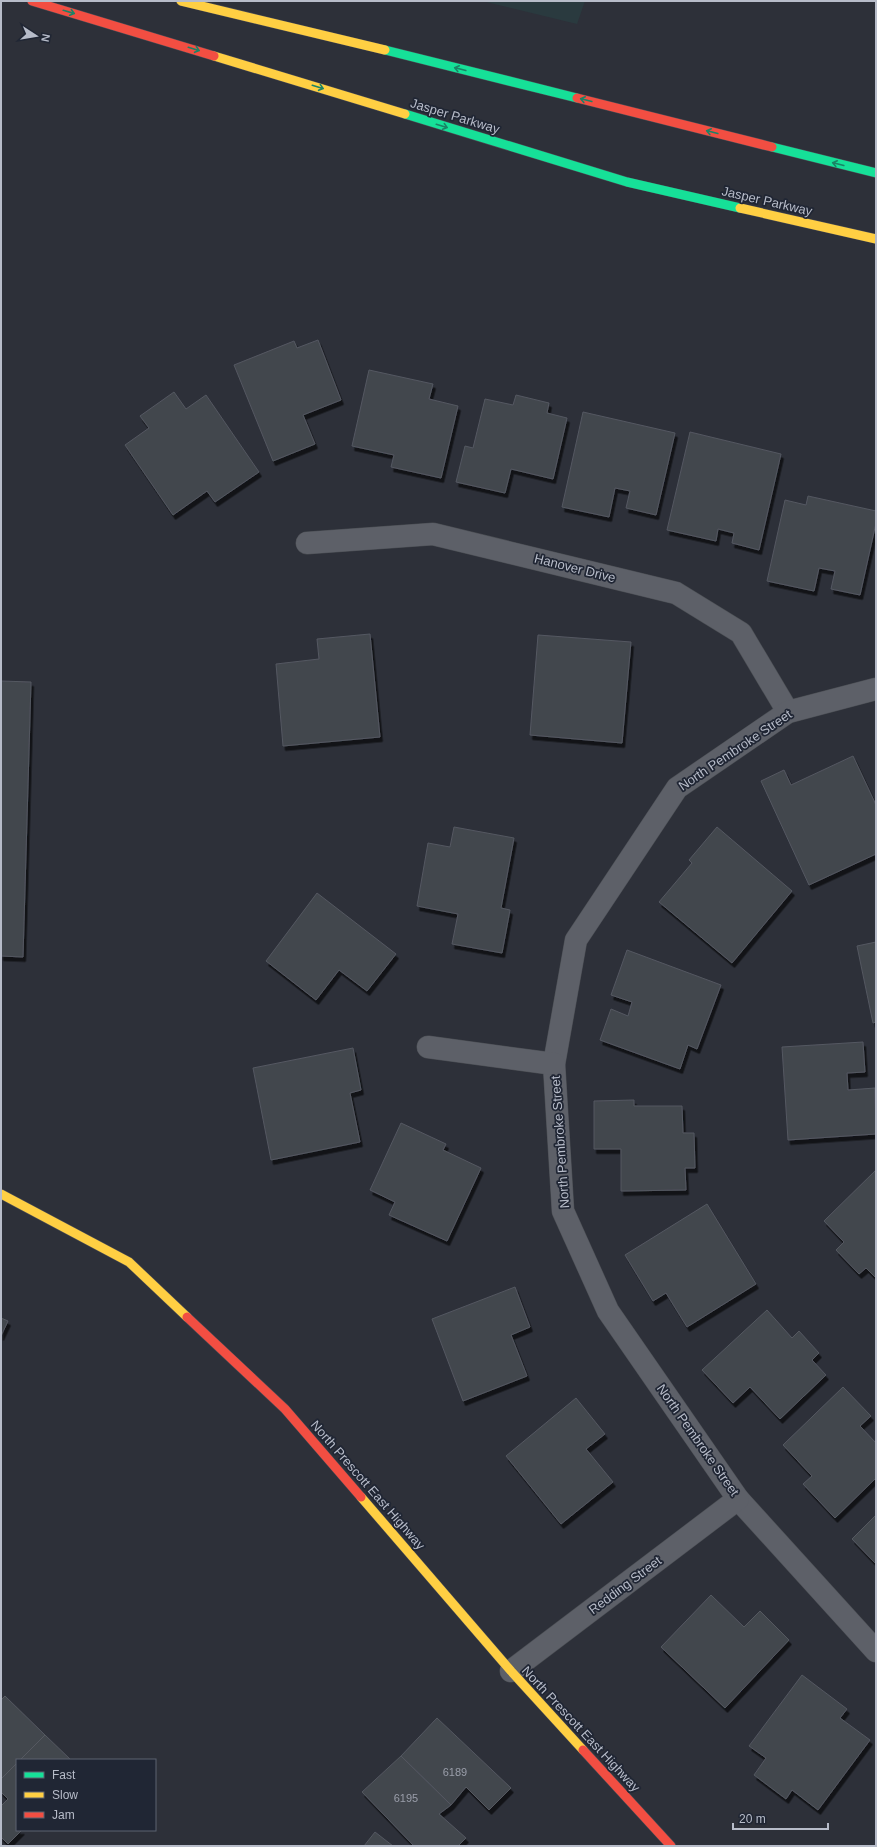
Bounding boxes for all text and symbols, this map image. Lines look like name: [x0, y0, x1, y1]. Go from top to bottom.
one-way arrow: [62, 9, 75, 16]
north arrow: [16, 16, 56, 56]
text: N: [39, 33, 52, 43]
one-way arrow: [187, 46, 200, 53]
one-way arrow: [454, 64, 467, 72]
one-way arrow: [312, 84, 324, 92]
street label: Jasper Parkway: [409, 95, 502, 137]
one-way arrow: [580, 96, 593, 104]
one-way arrow: [435, 123, 448, 130]
one-way arrow: [706, 128, 719, 135]
one-way arrow: [832, 159, 845, 167]
street label: Jasper Parkway: [720, 183, 814, 219]
street label: Hanover Drive: [533, 551, 617, 585]
street label: North Pembroke Street: [676, 706, 795, 793]
street label: North Pembroke Street: [548, 1075, 572, 1209]
street label: North Pembroke Street: [654, 1381, 742, 1499]
street label: North Prescott East Highway: [308, 1417, 428, 1553]
street label: Redding Street: [586, 1553, 664, 1617]
street label: North Prescott East Highway: [519, 1663, 643, 1795]
legend: [16, 1759, 156, 1831]
house number: 6189: [443, 1766, 467, 1778]
text: Fast: [52, 1768, 76, 1782]
text: Slow: [52, 1788, 78, 1802]
house number: 6195: [394, 1792, 418, 1804]
scale bar: [733, 1805, 828, 1831]
text: Jam: [52, 1808, 75, 1822]
text: 20 m: [739, 1812, 766, 1826]

